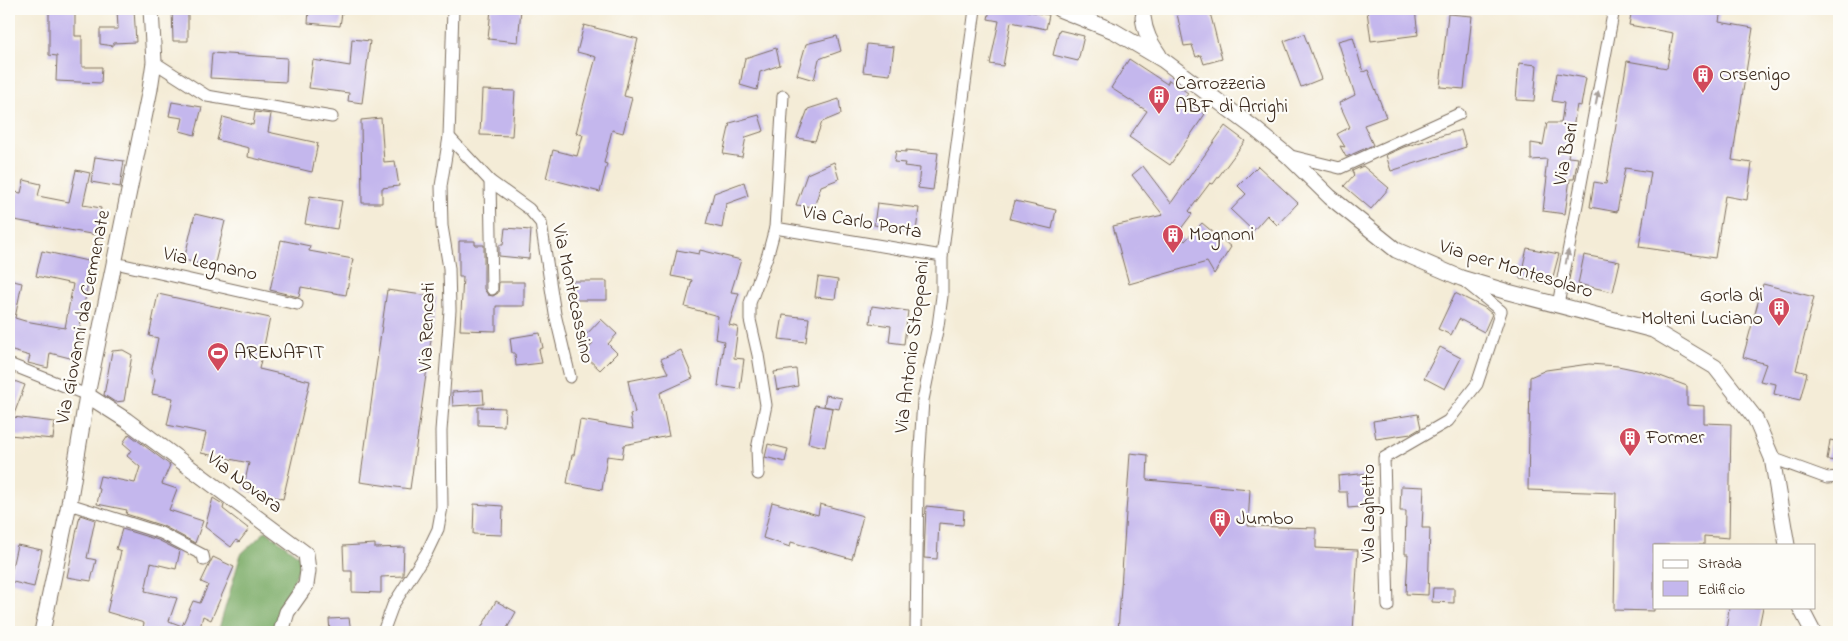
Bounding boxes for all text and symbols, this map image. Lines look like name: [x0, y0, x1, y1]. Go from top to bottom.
place label: Orsenigo: [1719, 61, 1790, 91]
building icon: Orsenigo: [1691, 63, 1715, 94]
place label: Carrozzeria ABF di Arrighi: [1175, 70, 1288, 123]
building icon: Carrozzeria ABF di Arrighi: [1147, 84, 1171, 115]
one-way arrow: [1593, 90, 1601, 105]
street label: Via Bari: [1546, 120, 1587, 189]
street label: Via Carlo Porta: [799, 198, 924, 248]
street label: Via Giovanni da Cermenate: [49, 208, 119, 427]
street label: Via Montecassino: [543, 221, 601, 366]
place label: Mognoni: [1189, 221, 1254, 251]
building icon: Mognoni: [1161, 223, 1185, 254]
street label: Via per Montesolaro: [1434, 232, 1597, 307]
street label: Via Legnano: [159, 240, 260, 291]
one-way arrow: [1563, 250, 1571, 265]
street label: Via Antonio Stoppani: [888, 259, 938, 436]
street label: Via Rencati: [412, 282, 444, 373]
place label: Gorla di Molteni Luciano: [1641, 282, 1763, 334]
building icon: Gorla di Molteni Luciano: [1767, 296, 1791, 327]
place label: ARENAFIT: [234, 339, 324, 368]
sports icon: ARENAFIT: [206, 341, 230, 372]
place label: Former: [1645, 424, 1705, 453]
building icon: Former: [1618, 426, 1642, 457]
street label: Via Novara: [199, 444, 288, 521]
street label: Via Laghetto: [1355, 464, 1385, 563]
place label: Jumbo: [1236, 505, 1294, 534]
building icon: Jumbo: [1208, 507, 1232, 538]
legend: [1653, 544, 1816, 608]
text: Strada: [1698, 553, 1742, 575]
text: Edificio: [1698, 579, 1745, 601]

